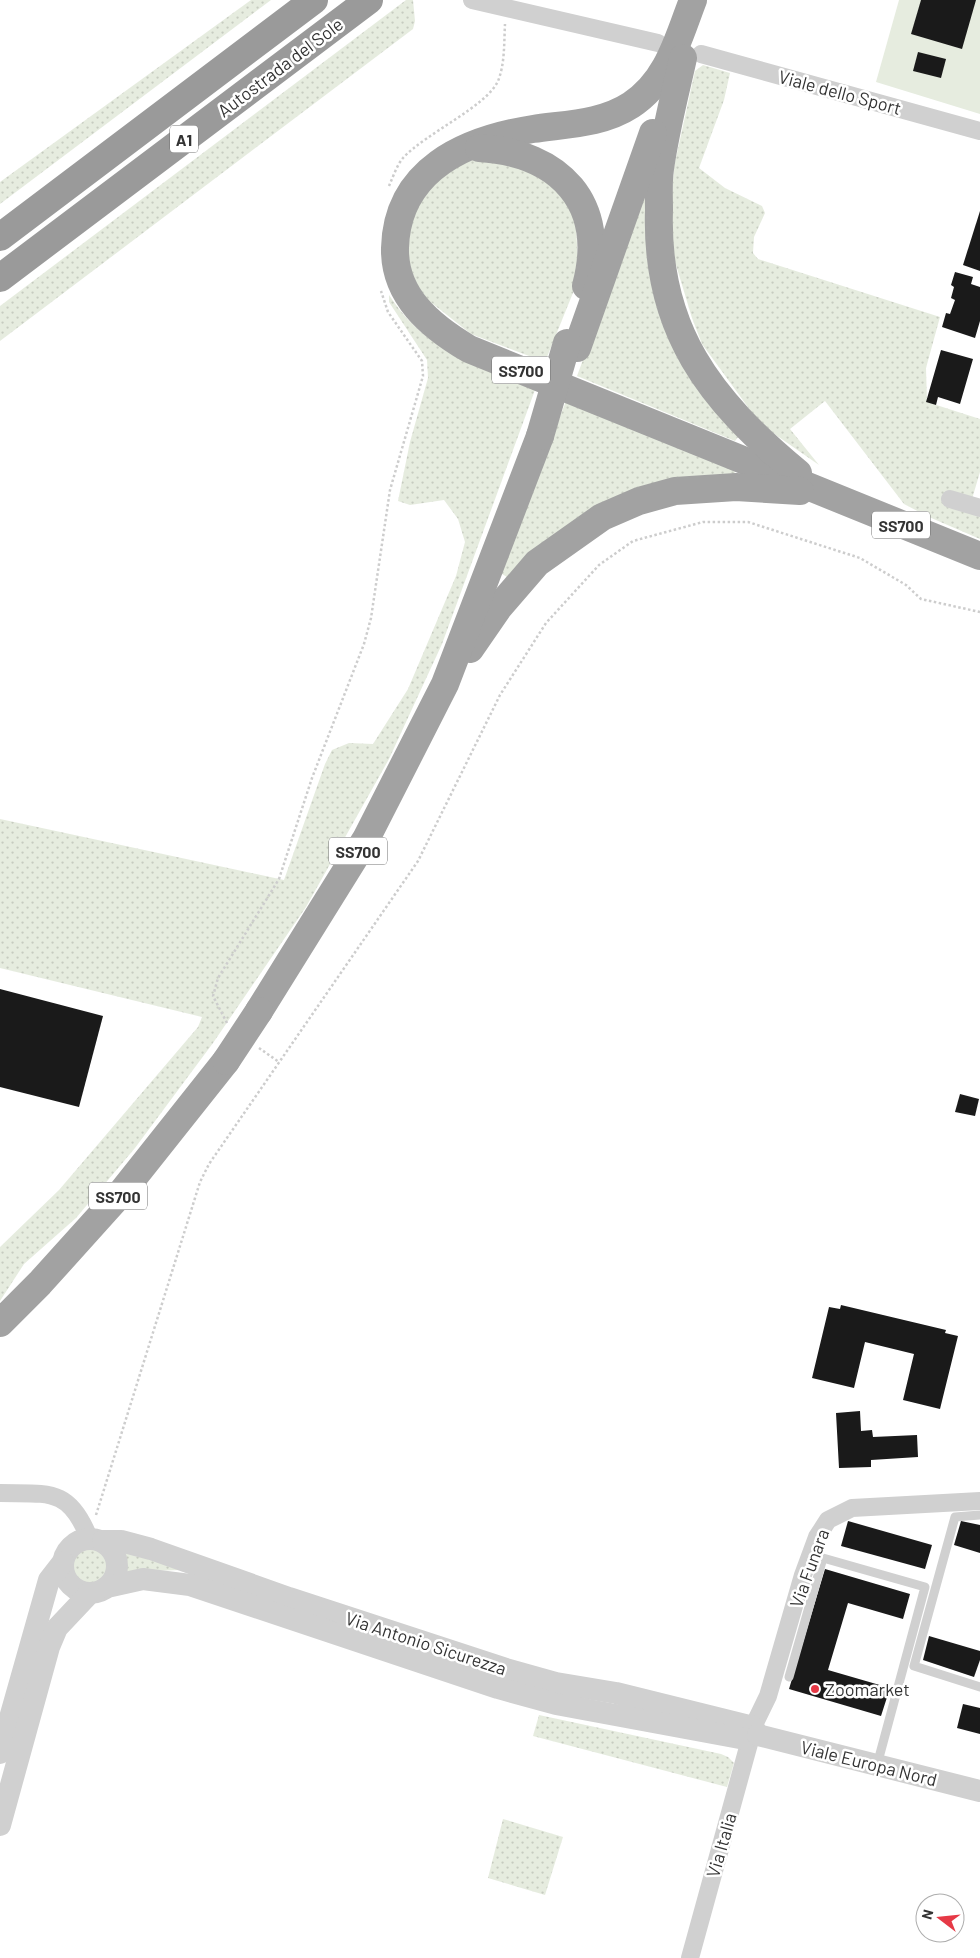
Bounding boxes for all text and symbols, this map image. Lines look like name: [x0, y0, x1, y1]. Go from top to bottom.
street label: Autostrada del Sole: [213, 13, 347, 121]
street label: Viale dello Sport: [776, 65, 904, 119]
road number: A1: [170, 126, 198, 152]
road number: SS700: [492, 356, 550, 384]
road number: SS700: [872, 512, 930, 538]
road number: SS700: [329, 838, 387, 864]
road number: SS700: [89, 1182, 147, 1210]
street label: Via Funara: [785, 1526, 833, 1610]
street label: Via Antonio Sicurezza: [343, 1607, 509, 1679]
place label: Zoomarket: [825, 1678, 910, 1700]
marker: Zoomarket: [809, 1683, 821, 1695]
street label: Viale Europa Nord: [799, 1735, 939, 1791]
street label: Via Italia: [701, 1810, 741, 1880]
north arrow: [915, 1893, 965, 1943]
text: N: [918, 1907, 936, 1921]

